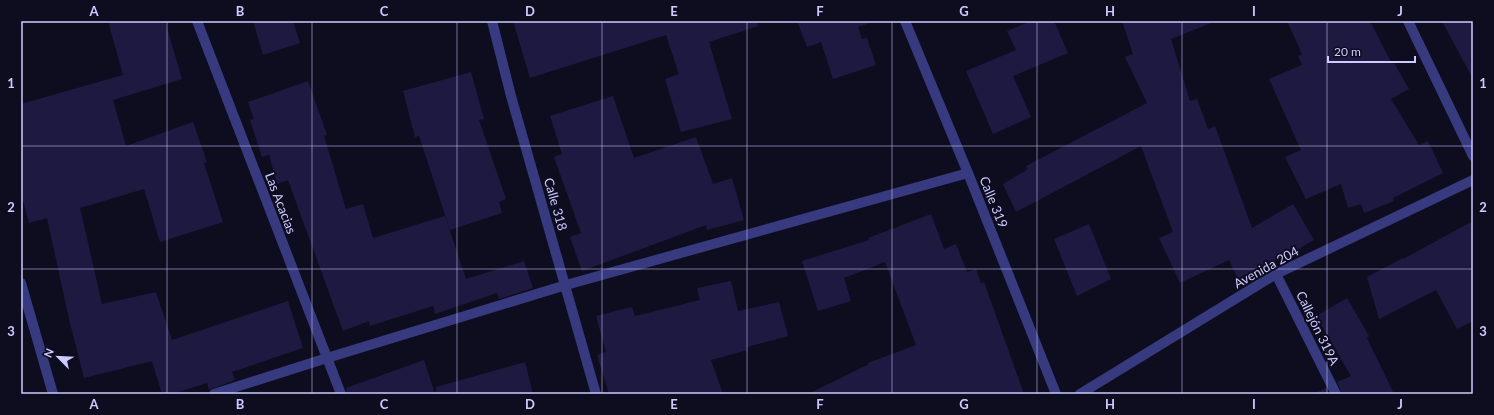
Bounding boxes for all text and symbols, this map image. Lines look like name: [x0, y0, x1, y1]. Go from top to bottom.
text: A: [88, 3, 99, 19]
text: B: [236, 3, 245, 19]
text: C: [380, 3, 389, 19]
text: D: [525, 3, 535, 19]
text: E: [670, 3, 678, 19]
text: F: [816, 3, 824, 19]
text: G: [959, 3, 969, 19]
text: H: [1105, 3, 1115, 19]
text: I: [1252, 3, 1256, 19]
text: J: [1397, 3, 1403, 19]
scale bar: [1328, 38, 1415, 64]
text: 20 m: [1334, 44, 1361, 59]
text: 1: [7, 75, 15, 91]
text: 1: [1479, 75, 1487, 91]
street label: Las Acacias: [262, 170, 300, 236]
street label: Calle 319: [976, 174, 1012, 230]
street label: Calle 318: [541, 176, 571, 232]
text: 2: [7, 199, 15, 215]
text: 2: [1479, 199, 1487, 215]
street label: Avenida 204: [1231, 242, 1302, 291]
street label: Callejón 319A: [1293, 288, 1343, 368]
text: 3: [7, 323, 15, 339]
text: 3: [1479, 323, 1487, 339]
north arrow: [38, 337, 78, 377]
text: N: [41, 346, 56, 359]
text: A: [88, 396, 99, 412]
text: B: [236, 396, 245, 412]
text: C: [380, 396, 389, 412]
text: D: [525, 396, 535, 412]
text: E: [670, 396, 678, 412]
text: F: [816, 396, 824, 412]
text: G: [959, 396, 969, 412]
text: H: [1105, 396, 1115, 412]
text: I: [1252, 396, 1256, 412]
text: J: [1397, 396, 1403, 412]

